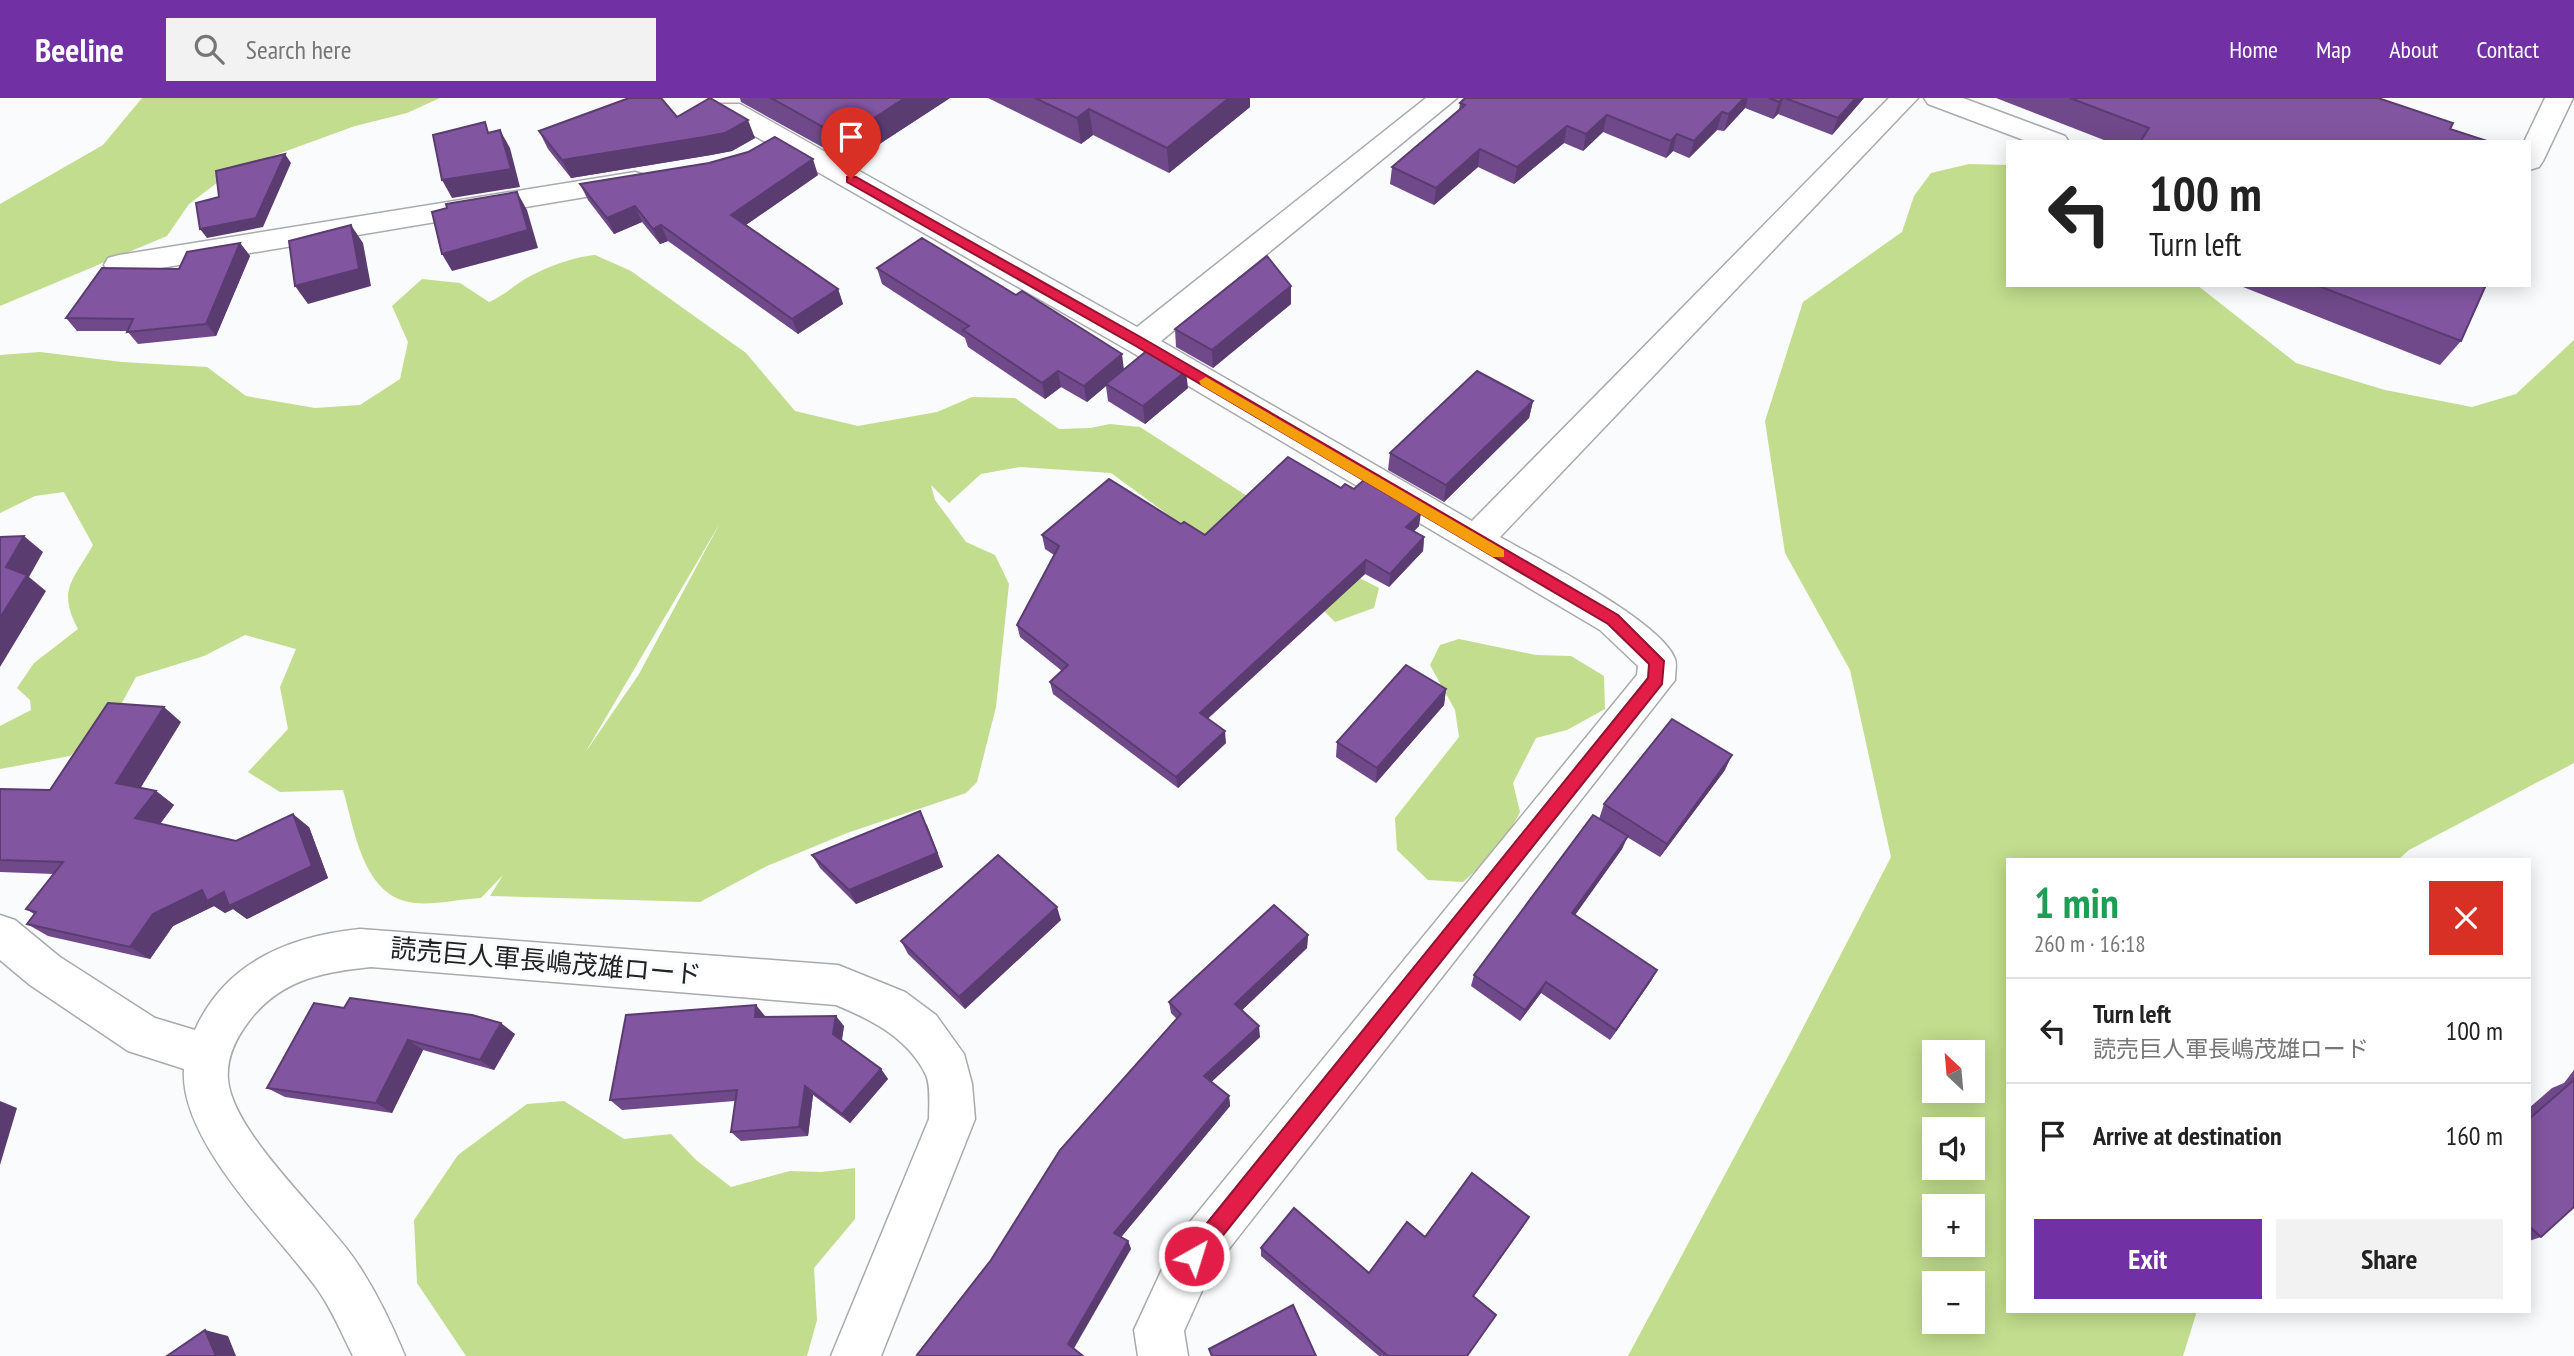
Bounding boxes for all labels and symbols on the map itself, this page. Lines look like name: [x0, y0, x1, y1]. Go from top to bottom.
pin: [821, 107, 881, 179]
street label: 読売巨人軍長嶋茂雄ロード: [389, 931, 703, 991]
north arrow: [1922, 1040, 1984, 1102]
position arrow: [1157, 1219, 1231, 1293]

